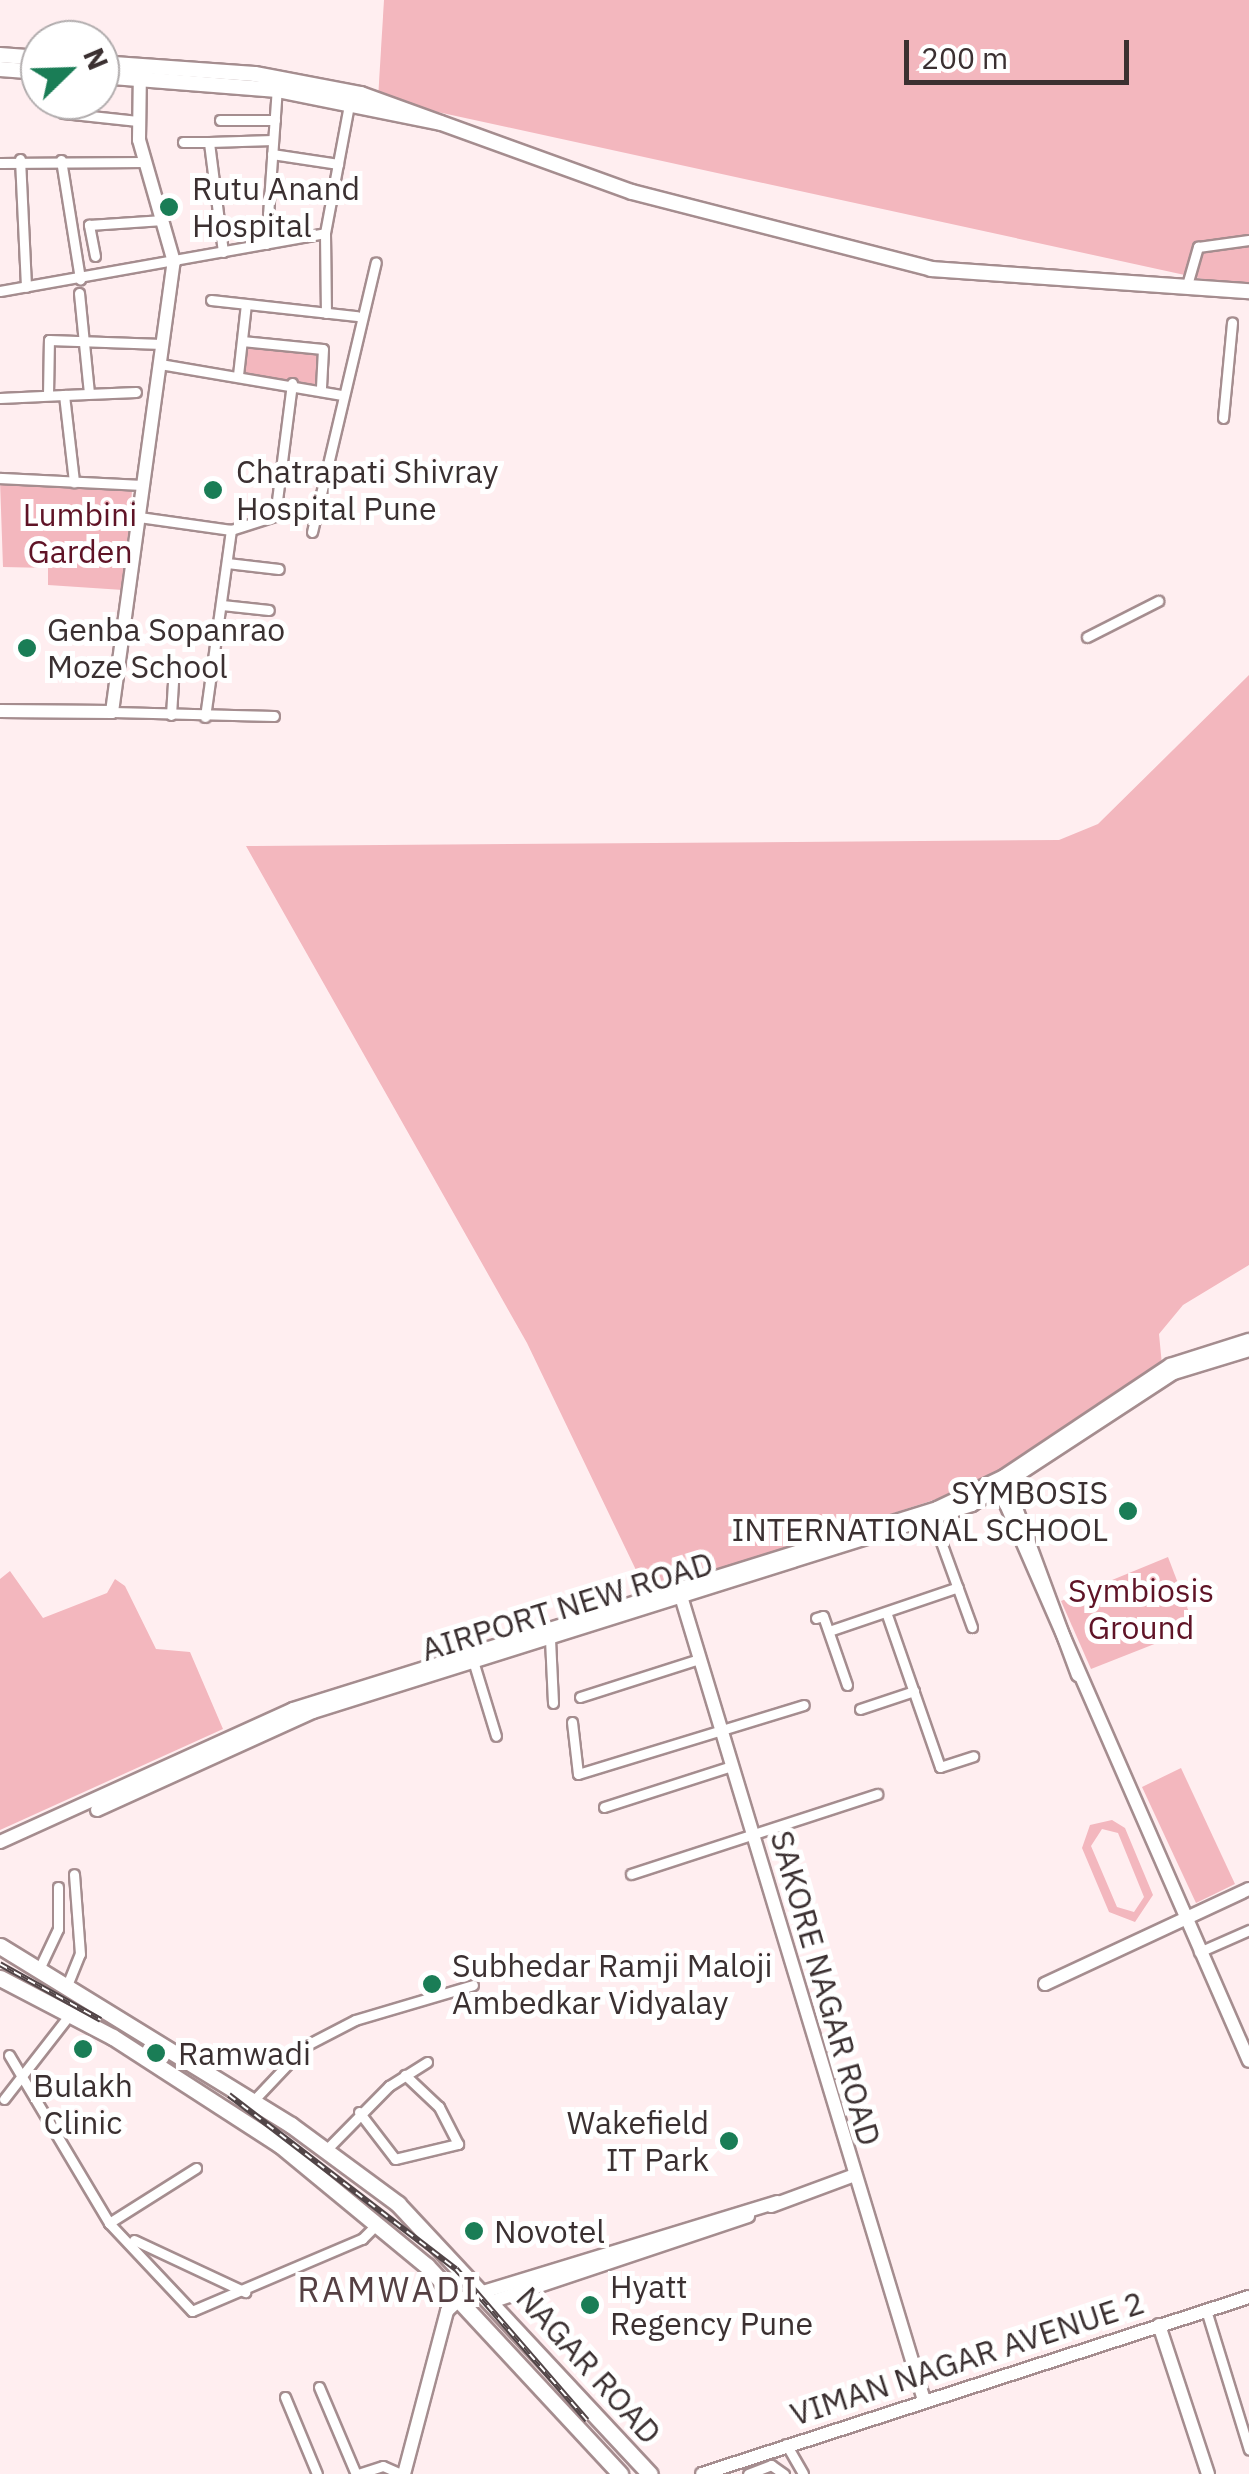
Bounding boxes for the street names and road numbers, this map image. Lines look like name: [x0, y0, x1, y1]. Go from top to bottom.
street label: AIRPORT NEW ROAD: [416, 1543, 718, 1669]
street label: SAKORE NAGAR ROAD: [763, 1826, 889, 2150]
street label: NAGAR ROAD: [509, 2279, 669, 2451]
street label: VIMAN NAGAR AVENUE 2: [785, 2283, 1149, 2433]

